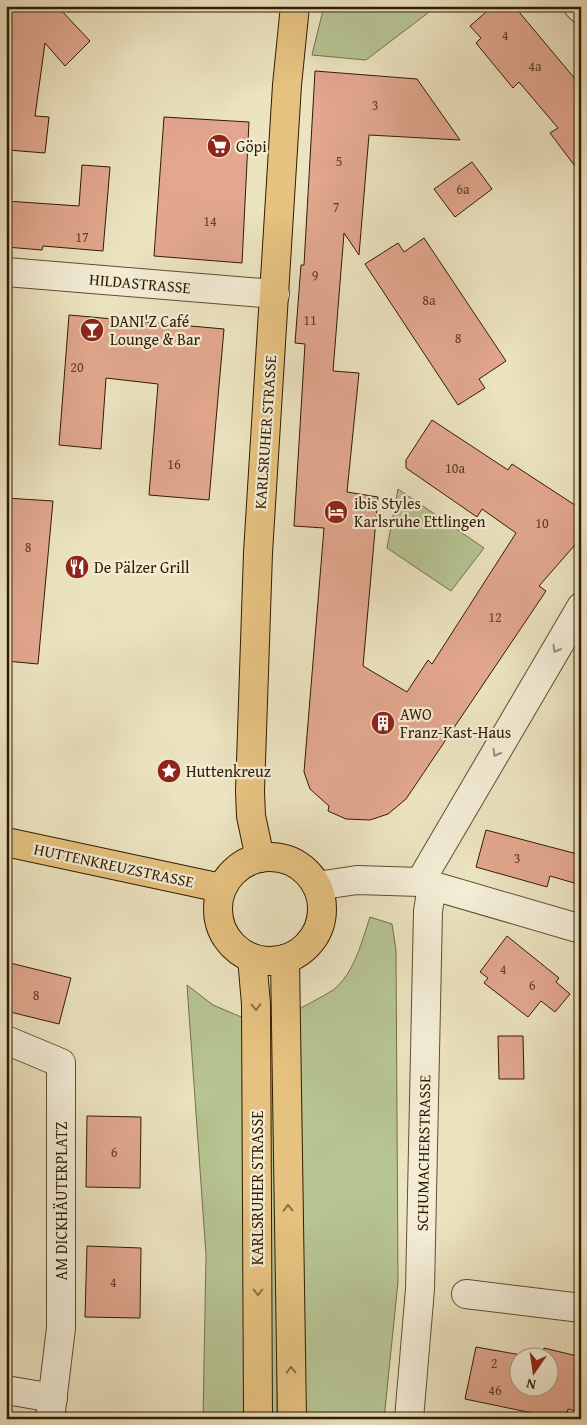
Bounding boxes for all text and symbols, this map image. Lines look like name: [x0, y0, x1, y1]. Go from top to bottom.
house number: 4: [502, 25, 509, 45]
house number: 4a: [528, 56, 542, 76]
house number: 3: [372, 95, 378, 115]
supermarket icon: Göpi: [206, 133, 232, 159]
place label: Göpi: [236, 134, 267, 158]
house number: 5: [336, 151, 342, 171]
house number: 6a: [456, 179, 470, 199]
house number: 7: [333, 197, 340, 217]
house number: 14: [203, 211, 217, 231]
house number: 17: [75, 227, 89, 247]
house number: 9: [312, 265, 319, 285]
street label: HILDASTRASSE: [88, 267, 192, 299]
house number: 8a: [422, 290, 436, 310]
place label: DANI'Z Café Lounge & Bar: [110, 309, 201, 351]
house number: 11: [303, 310, 317, 330]
bar icon: DANI'Z Café Lounge & Bar: [79, 317, 105, 343]
house number: 8: [455, 328, 462, 348]
street label: KARLSRUHER STRASSE: [248, 354, 282, 510]
house number: 20: [70, 357, 84, 377]
house number: 16: [167, 454, 181, 474]
house number: 10a: [445, 458, 465, 478]
place label: ibis Styles Karlsruhe Ettlingen: [354, 491, 486, 533]
hotel icon: ibis Styles Karlsruhe Ettlingen: [323, 499, 349, 525]
house number: 10: [535, 513, 549, 533]
house number: 8: [25, 537, 32, 557]
restaurant icon: De Pälzer Grill: [64, 554, 90, 580]
place label: De Pälzer Grill: [94, 555, 190, 579]
house number: 12: [488, 607, 502, 627]
one-way arrow: [552, 644, 562, 653]
place label: AWO Franz-Kast-Haus: [400, 702, 511, 744]
building icon: AWO Franz-Kast-Haus: [370, 710, 396, 736]
one-way arrow: [492, 747, 502, 756]
place icon: Huttenkreuz: [156, 758, 182, 784]
place label: Huttenkreuz: [186, 759, 271, 783]
street label: HUTTENKREUZSTRASSE: [32, 836, 196, 894]
house number: 3: [514, 848, 520, 868]
house number: 4: [500, 959, 507, 979]
house number: 6: [529, 975, 536, 995]
house number: 8: [33, 985, 40, 1005]
one-way arrow: [251, 1004, 261, 1011]
street label: SCHUMACHERSTRASSE: [410, 1075, 436, 1231]
street label: KARLSRUHER STRASSE: [245, 1111, 269, 1265]
street label: AM DICKHÄUTERPLATZ: [49, 1121, 73, 1281]
house number: 6: [111, 1142, 118, 1162]
one-way arrow: [283, 1203, 293, 1211]
house number: 4: [110, 1272, 117, 1292]
one-way arrow: [253, 1288, 263, 1296]
north arrow: [510, 1348, 560, 1398]
house number: 2: [491, 1353, 497, 1373]
one-way arrow: [286, 1366, 296, 1374]
text: N: [524, 1374, 538, 1395]
house number: 46: [488, 1380, 502, 1400]

